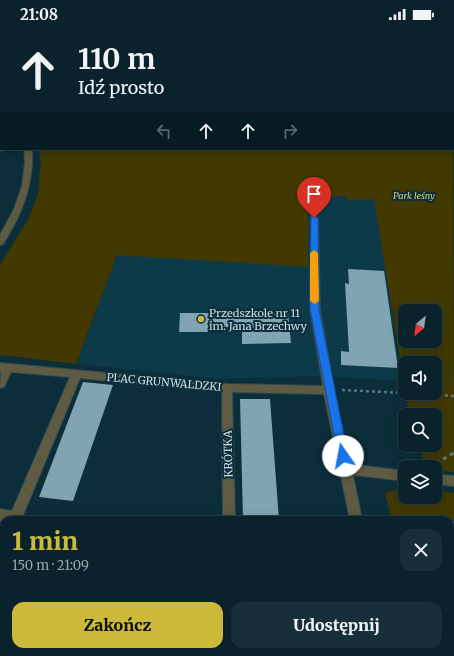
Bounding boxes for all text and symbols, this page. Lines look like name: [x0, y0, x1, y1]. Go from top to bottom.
text: 21:08: [20, 5, 58, 24]
text: 110 m: [78, 41, 155, 77]
icon: ahead: [12, 44, 64, 96]
text: Idź prosto: [78, 76, 164, 99]
icon: left: [153, 120, 175, 142]
icon: ahead: [195, 120, 217, 142]
icon: ahead: [237, 120, 259, 142]
icon: right: [279, 120, 301, 142]
pin: [297, 177, 331, 218]
icon: arrive: [303, 183, 325, 205]
park label: Park leśny: [393, 190, 435, 201]
north arrow: [398, 304, 442, 348]
map controls: [398, 304, 442, 504]
place label: Przedszkole nr 11 im. Jana Brzechwy: [209, 306, 308, 333]
marker: Przedszkole nr 11 im. Jana Brzechwy: [196, 314, 206, 324]
button: sound: [398, 356, 442, 400]
street label: PLAC GRUNWALDZKI: [106, 370, 222, 394]
button: search: [398, 408, 442, 452]
street label: KRÓTKA: [221, 430, 235, 478]
position arrow: [322, 435, 364, 477]
button: layers: [398, 460, 442, 504]
text: 1 min: [12, 526, 78, 557]
button: close: [400, 529, 442, 571]
text: 150 m · 21:09: [12, 557, 89, 574]
button: Zakończ: [12, 602, 223, 648]
button: Udostępnij: [231, 602, 442, 648]

